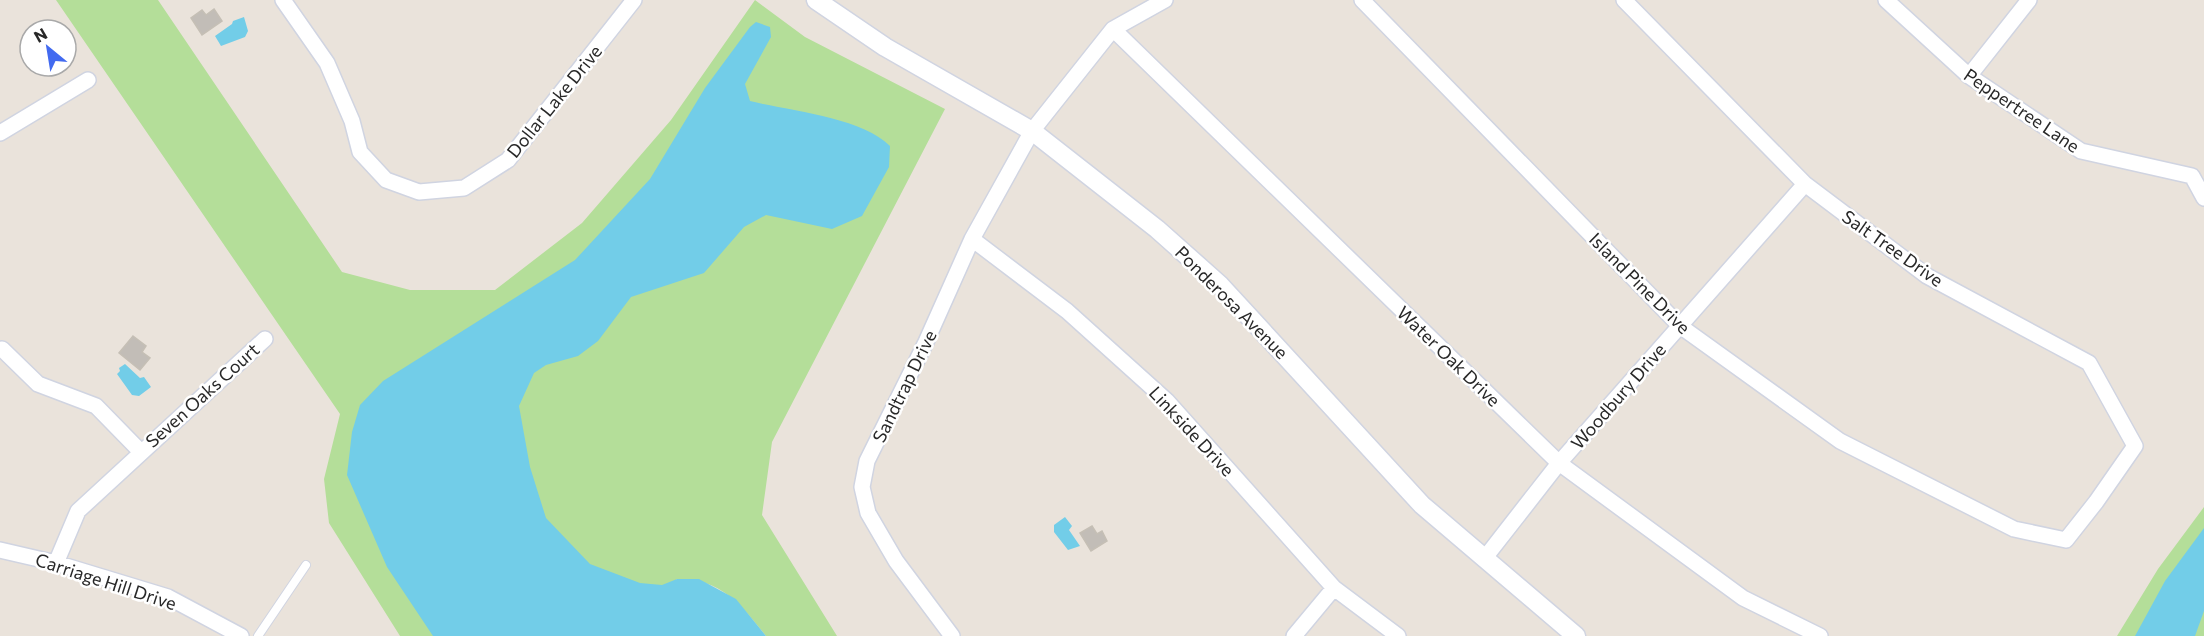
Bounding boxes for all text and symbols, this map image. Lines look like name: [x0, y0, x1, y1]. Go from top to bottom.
north arrow: [18, 18, 78, 78]
text: N: [30, 23, 50, 46]
street label: Dollar Lake Drive: [502, 40, 606, 162]
street label: Peppertree Lane: [1960, 63, 2084, 157]
street label: Salt Tree Drive: [1838, 205, 1948, 291]
street label: Island Pine Drive: [1585, 228, 1695, 338]
street label: Ponderosa Avenue: [1171, 241, 1293, 363]
street label: Water Oak Drive: [1393, 301, 1505, 411]
street label: Sandtrap Drive: [867, 326, 941, 446]
street label: Seven Oaks Court: [141, 338, 263, 452]
street label: Woodbury Drive: [1566, 339, 1670, 453]
street label: Linkside Drive: [1145, 382, 1239, 480]
street label: Carriage Hill Drive: [33, 548, 179, 614]

